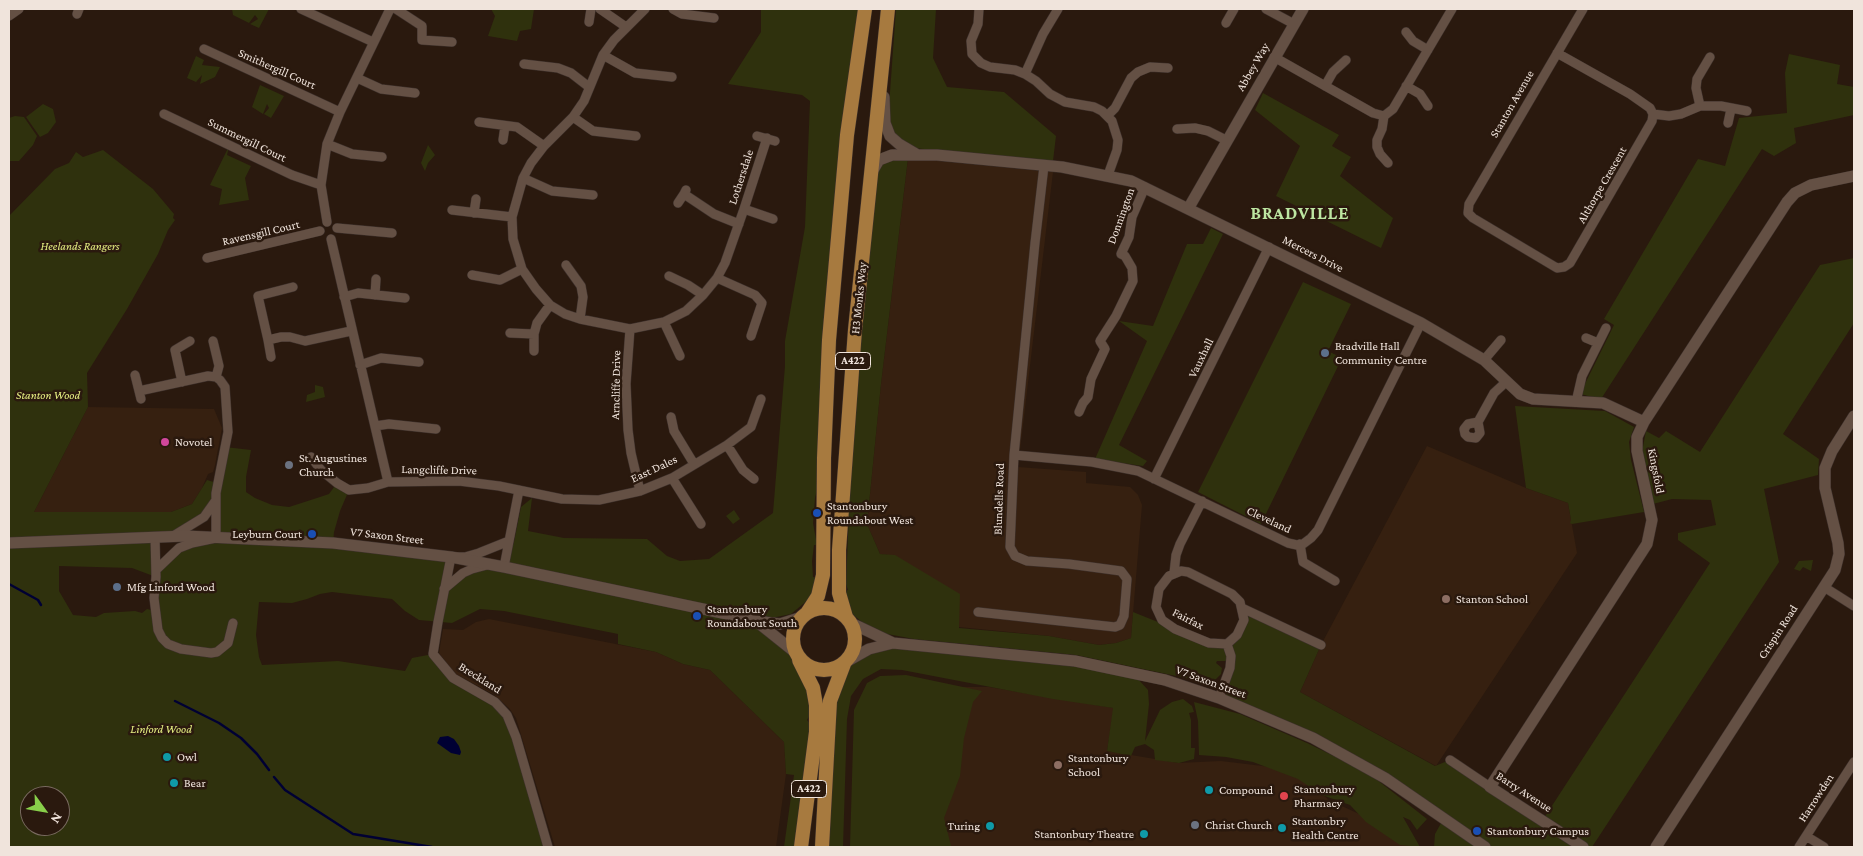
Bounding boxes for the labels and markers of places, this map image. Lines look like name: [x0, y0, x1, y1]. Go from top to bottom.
place label: Bradville Hall Community Centre: [1335, 339, 1427, 367]
marker: Bradville Hall Community Centre: [1319, 347, 1331, 359]
place label: Novotel: [175, 435, 212, 449]
marker: Novotel: [159, 436, 171, 448]
place label: St. Augustines Church: [299, 451, 367, 479]
marker: St. Augustines Church: [283, 459, 295, 471]
place label: Stantonbury Roundabout West: [827, 499, 913, 527]
marker: Stantonbury Roundabout West: [811, 507, 823, 519]
place label: Leyburn Court: [232, 527, 302, 541]
marker: Leyburn Court: [306, 528, 318, 540]
place label: Mfg Linford Wood: [127, 580, 215, 594]
marker: Mfg Linford Wood: [111, 581, 123, 593]
place label: Stanton School: [1456, 592, 1528, 606]
marker: Stanton School: [1440, 593, 1452, 605]
place label: Stantonbury Roundabout South: [707, 602, 797, 630]
marker: Stantonbury Roundabout South: [691, 610, 703, 622]
place label: Owl: [177, 750, 197, 764]
marker: Owl: [161, 751, 173, 763]
place label: Stantonbury School: [1068, 751, 1128, 779]
marker: Stantonbury School: [1052, 759, 1064, 771]
place label: Bear: [184, 776, 206, 790]
marker: Bear: [168, 777, 180, 789]
place label: Stantonbury Pharmacy: [1294, 782, 1354, 810]
place label: Compound: [1219, 783, 1273, 797]
marker: Compound: [1203, 784, 1215, 796]
marker: Stantonbury Pharmacy: [1278, 790, 1290, 802]
place label: Stantonbry Health Centre: [1292, 814, 1359, 842]
place label: Christ Church: [1205, 818, 1272, 832]
place label: Turing: [948, 819, 980, 833]
marker: Christ Church: [1189, 819, 1201, 831]
marker: Turing: [984, 820, 996, 832]
marker: Stantonbry Health Centre: [1276, 822, 1288, 834]
place label: Stantonbury Campus: [1487, 824, 1589, 838]
marker: Stantonbury Campus: [1471, 825, 1483, 837]
place label: Stantonbury Theatre: [1035, 827, 1134, 841]
marker: Stantonbury Theatre: [1138, 828, 1150, 840]

